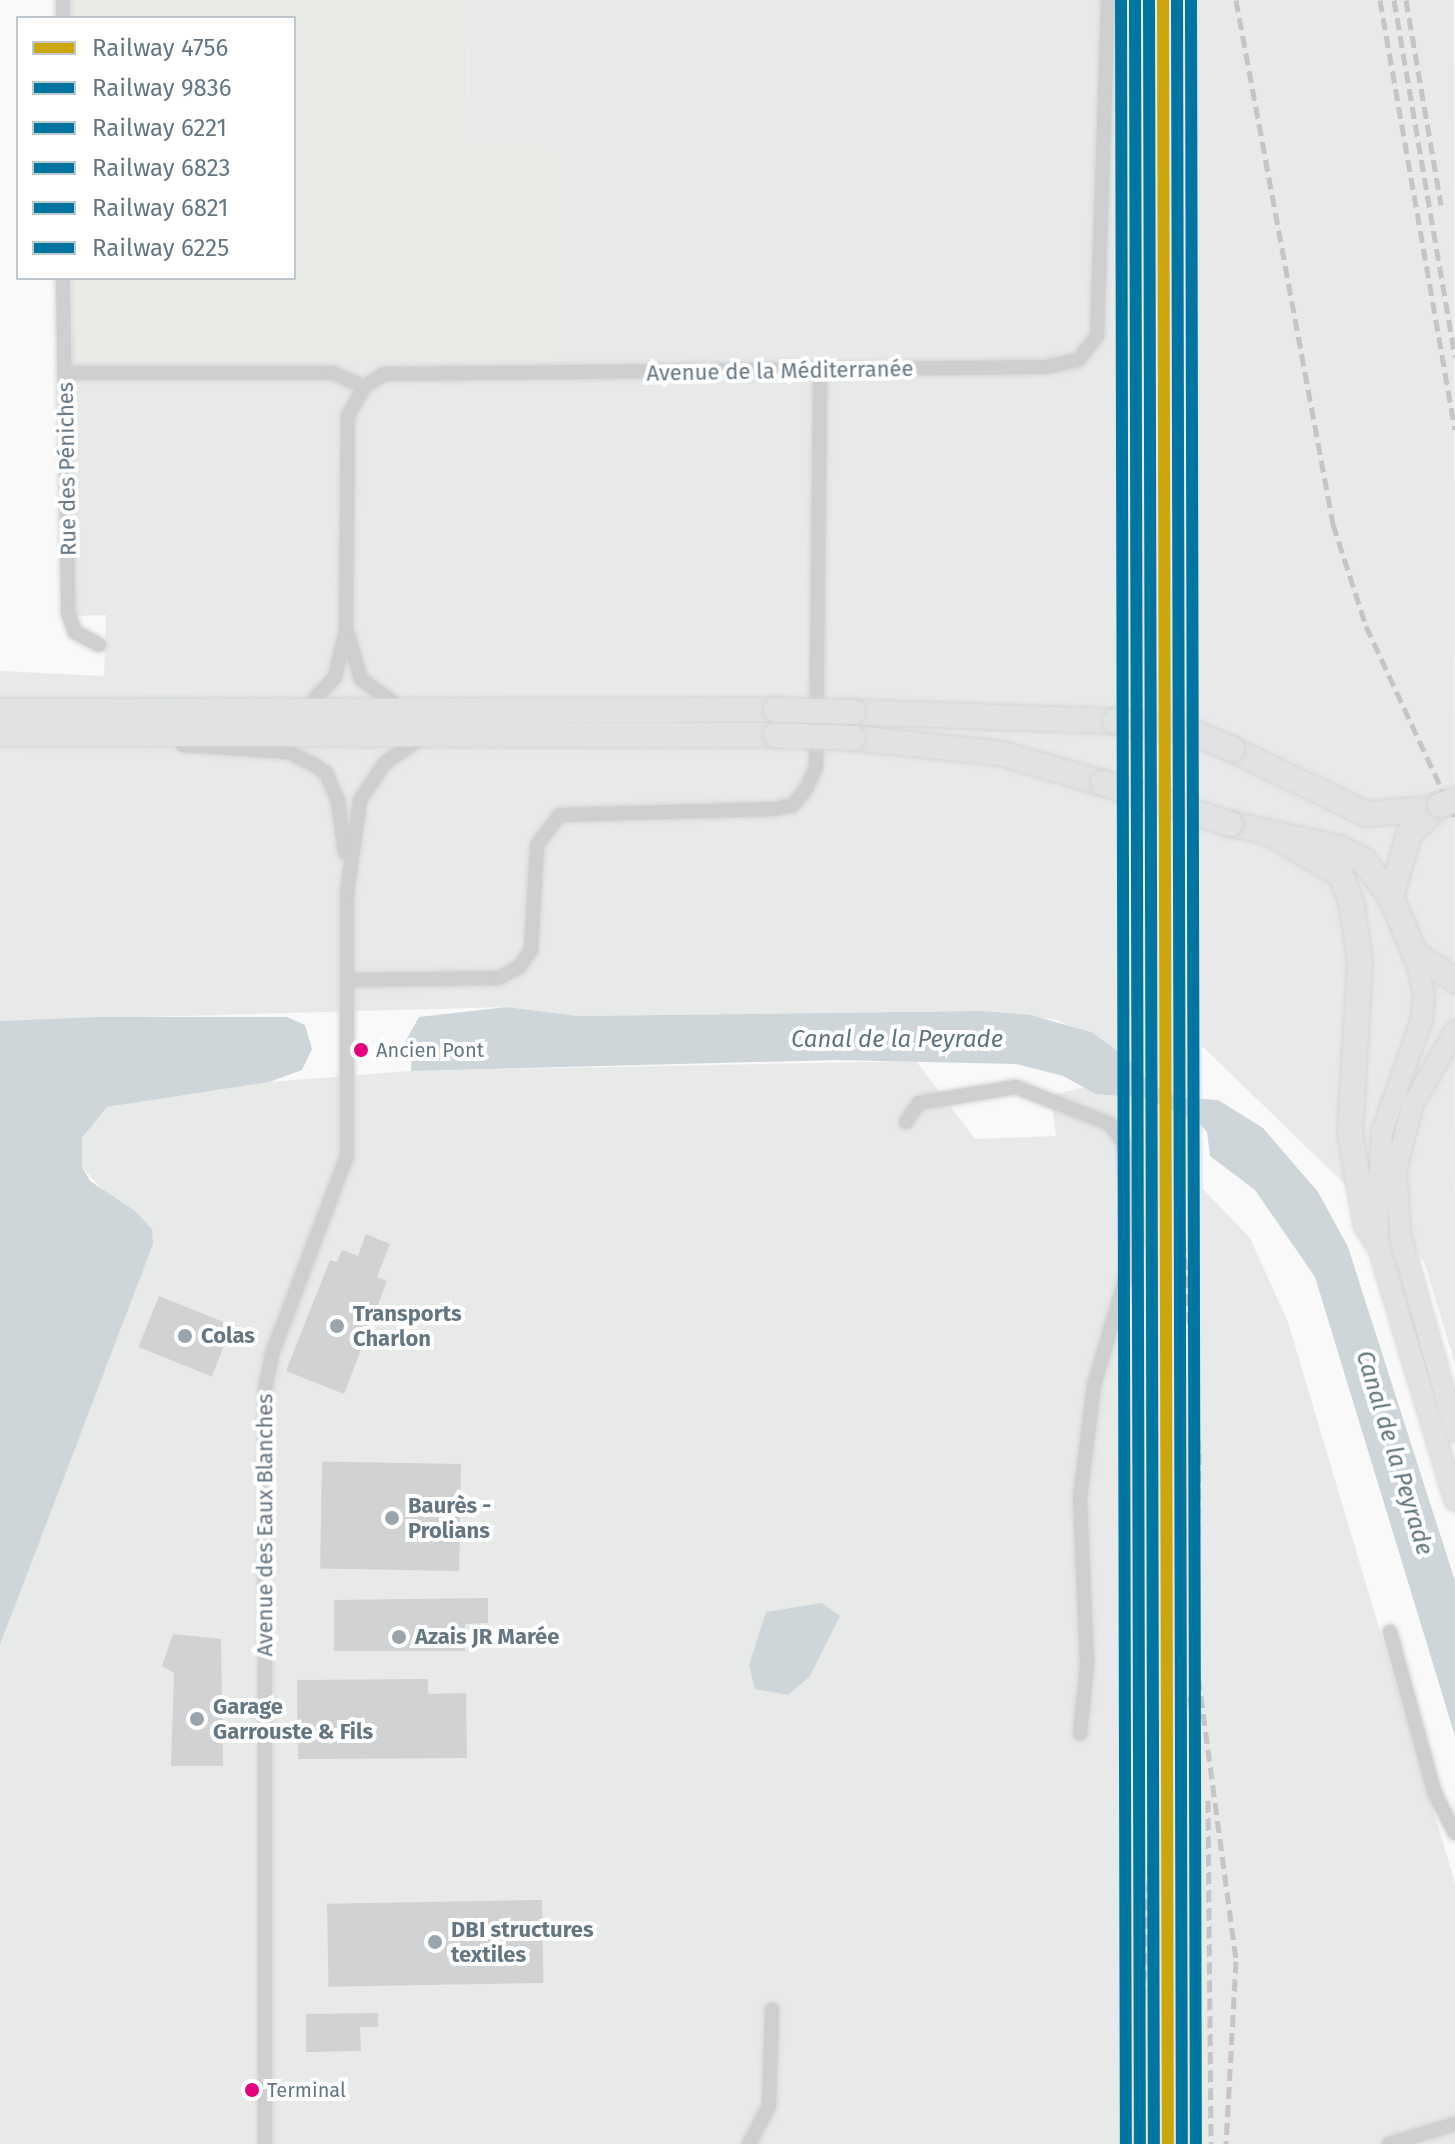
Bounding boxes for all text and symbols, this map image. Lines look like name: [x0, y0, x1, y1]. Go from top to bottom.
legend: [16, 16, 296, 280]
text: Railway 4756: [92, 34, 228, 62]
text: Railway 9836: [92, 74, 232, 102]
text: Railway 6221: [92, 114, 227, 142]
text: Railway 6823: [92, 154, 230, 182]
text: Railway 6821: [92, 194, 228, 222]
text: Railway 6225: [92, 234, 229, 262]
street label: Avenue de la Méditerranée: [646, 355, 914, 387]
street label: Rue des Péniches: [52, 382, 82, 556]
water label: Canal de la Peyrade: [791, 1026, 1003, 1054]
place label: Ancien Pont: [376, 1038, 484, 1062]
marker: Ancien Pont: [353, 1042, 369, 1058]
place label: Transports Charlon: [353, 1300, 462, 1352]
marker: Transports Charlon: [328, 1317, 346, 1335]
place label: Colas: [201, 1323, 255, 1349]
marker: Colas: [176, 1327, 194, 1345]
water label: Canal de la Peyrade: [1349, 1347, 1439, 1559]
street label: Avenue des Eaux Blanches: [252, 1393, 278, 1657]
place label: Baurès - Prolians: [408, 1492, 491, 1544]
marker: Baurès - Prolians: [383, 1509, 401, 1527]
place label: Azais JR Marée: [415, 1624, 559, 1650]
marker: Azais JR Marée: [390, 1628, 408, 1646]
place label: Garage Garrouste & Fils: [213, 1693, 373, 1744]
marker: Garage Garrouste & Fils: [188, 1710, 206, 1728]
place label: DBI structures textiles: [451, 1916, 594, 1968]
marker: DBI structures textiles: [426, 1933, 444, 1951]
place label: Terminal: [267, 2078, 346, 2102]
marker: Terminal: [244, 2082, 260, 2098]

